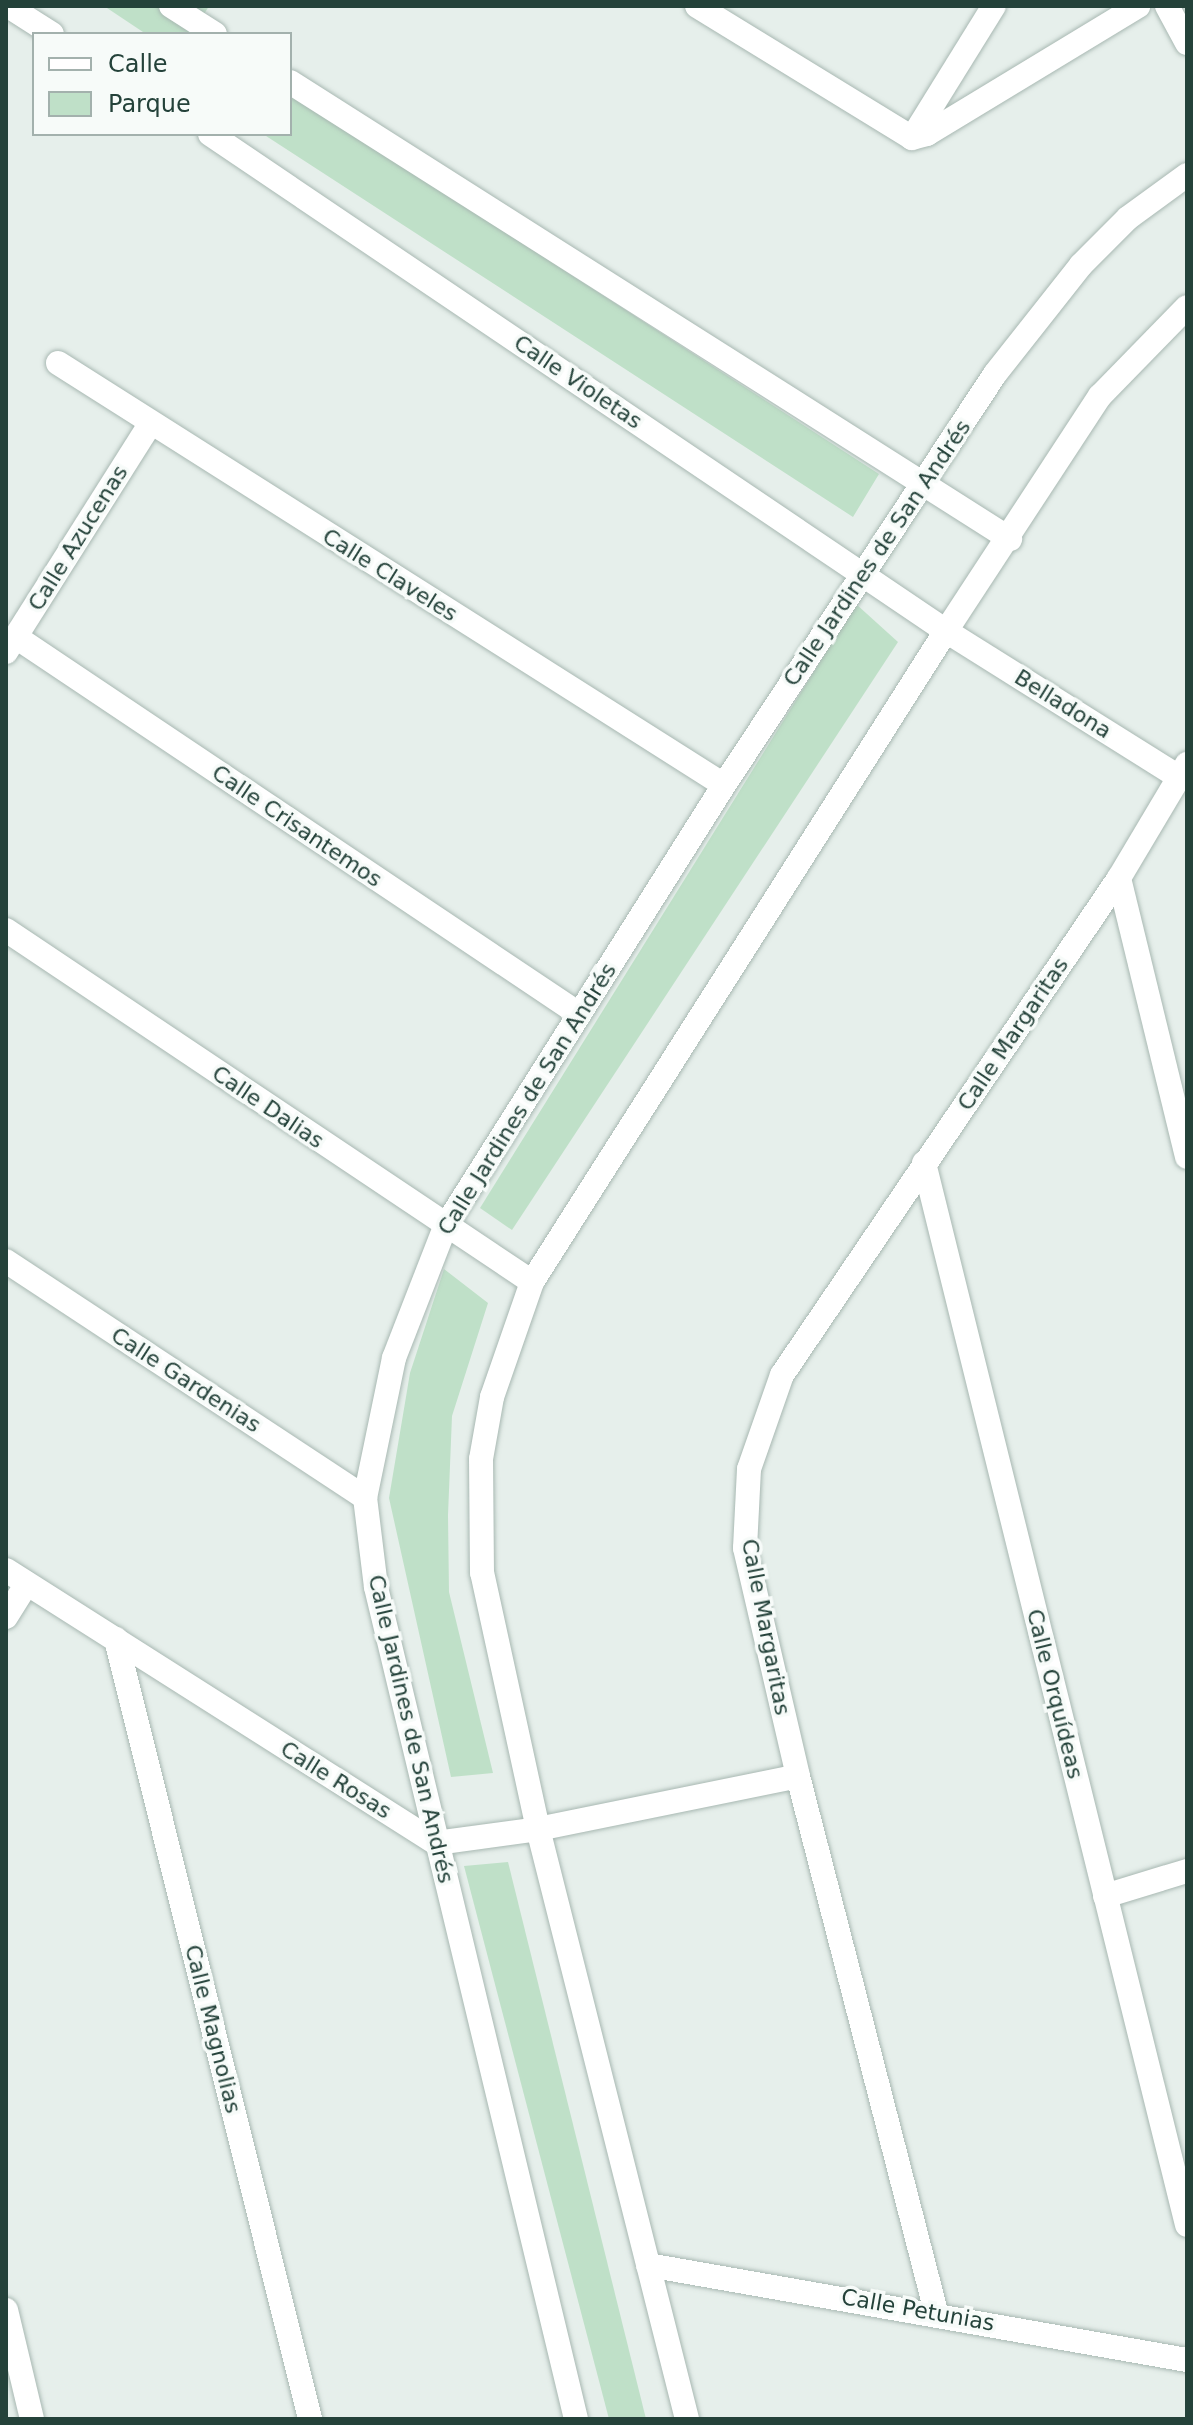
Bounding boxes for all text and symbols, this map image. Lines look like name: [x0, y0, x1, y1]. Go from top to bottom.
legend: [32, 32, 292, 136]
text: Calle: [108, 50, 168, 78]
text: Parque: [108, 90, 191, 118]
street label: Calle Violetas: [509, 329, 647, 435]
street label: Calle Jardines de San Andrés: [778, 415, 976, 691]
street label: Calle Azucenas: [23, 460, 133, 616]
street label: Calle Claveles: [318, 523, 462, 627]
street label: Belladona: [1010, 664, 1116, 744]
street label: Calle Crisantemos: [207, 759, 387, 893]
street label: Calle Margaritas: [952, 952, 1074, 1116]
street label: Calle Jardines de San Andrés: [432, 958, 622, 1240]
street label: Calle Dalias: [207, 1060, 329, 1154]
street label: Calle Gardenias: [106, 1322, 266, 1438]
street label: Calle Margaritas: [736, 1537, 796, 1717]
street label: Calle Jardines de San Andrés: [363, 1572, 459, 1886]
street label: Calle Orquídeas: [1021, 1606, 1089, 1782]
street label: Calle Rosas: [276, 1735, 396, 1825]
street label: Calle Magnolias: [179, 1942, 247, 2116]
street label: Calle Petunias: [839, 2284, 997, 2336]

